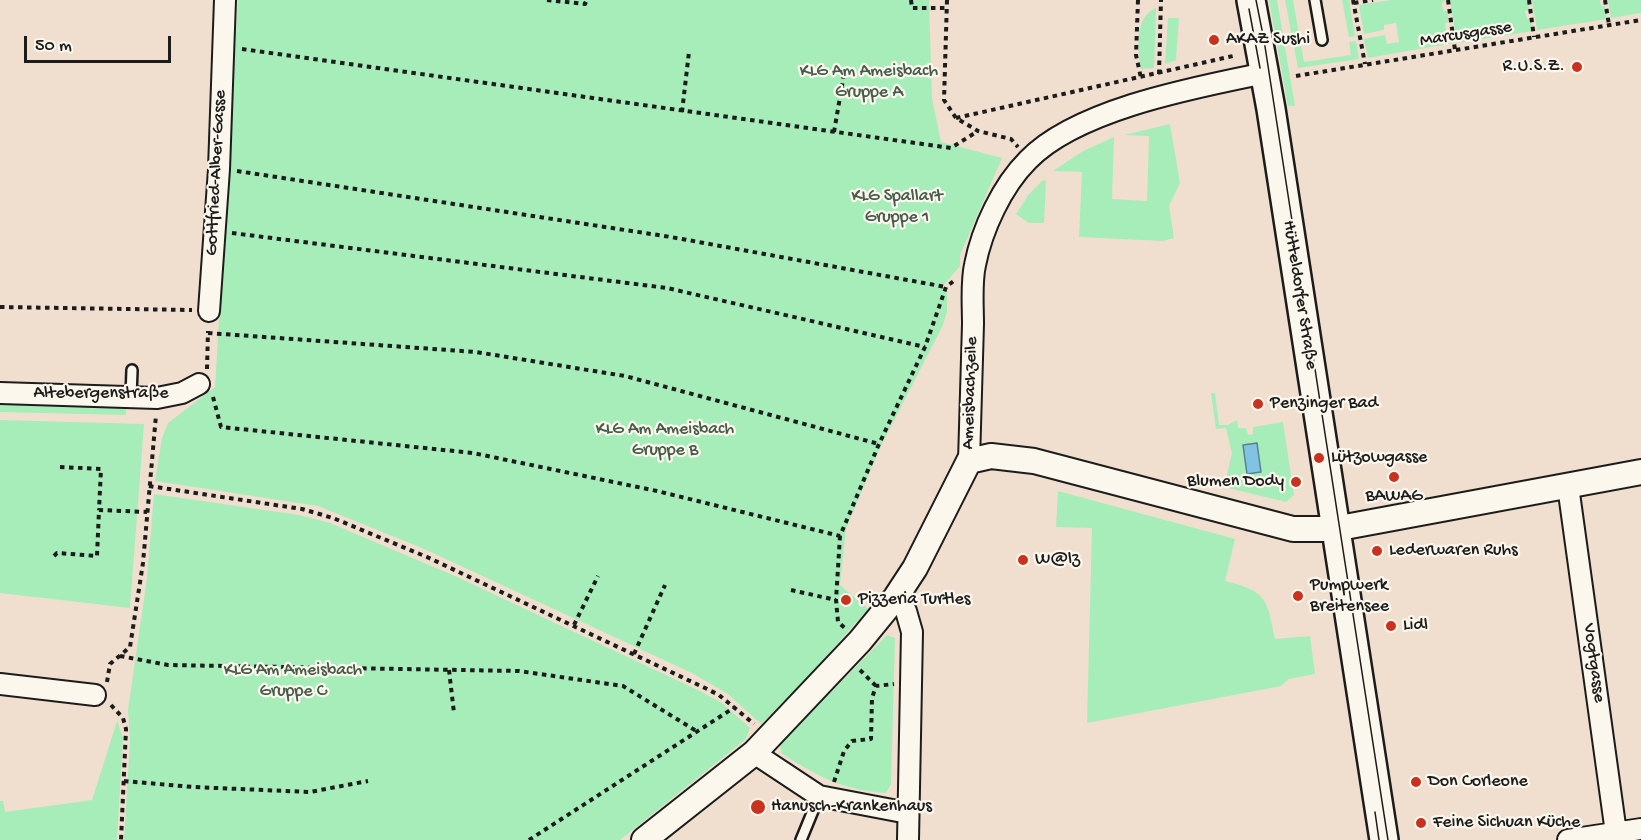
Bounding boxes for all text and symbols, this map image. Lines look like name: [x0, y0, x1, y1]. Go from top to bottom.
street label: Marcusgasse: [1418, 17, 1514, 53]
scale bar: [27, 24, 174, 62]
place label: AKAZ Sushi: [1226, 29, 1310, 51]
marker: AKAZ Sushi: [1207, 33, 1221, 47]
text: 50 m: [35, 36, 72, 57]
place label: R.U.S.Z.: [1503, 56, 1565, 78]
marker: R.U.S.Z.: [1570, 60, 1584, 74]
park label: KLG Am Ameisbach Gruppe A: [800, 61, 938, 104]
street label: Gottfried-Alber-Gasse: [202, 90, 232, 256]
park label: KLG Spallart Gruppe 1: [852, 186, 942, 228]
street label: Hütteldorfer Straße: [1277, 219, 1321, 371]
street label: Ameisbachzeile: [958, 336, 984, 450]
street label: Altebergenstraße: [33, 383, 169, 405]
place label: Penzinger Bad: [1270, 393, 1378, 415]
marker: Penzinger Bad: [1251, 397, 1265, 411]
park label: KLG Am Ameisbach Gruppe B: [596, 419, 734, 462]
place label: Lützowgasse: [1331, 447, 1427, 469]
marker: Lützowgasse: [1312, 451, 1326, 465]
marker: BAWAG: [1387, 470, 1401, 484]
place label: Blumen Dody: [1187, 471, 1284, 493]
marker: Blumen Dody: [1289, 475, 1303, 489]
place label: BAWAG: [1365, 486, 1423, 508]
place label: Lederwaren Ruhs: [1389, 540, 1518, 562]
marker: Lederwaren Ruhs: [1370, 544, 1384, 558]
place label: W@lz: [1035, 549, 1080, 571]
marker: W@lz: [1016, 553, 1030, 567]
place label: Pumpwerk Breitensee: [1310, 575, 1389, 618]
place label: Pizzeria Turtles: [858, 589, 970, 611]
marker: Pumpwerk Breitensee: [1291, 589, 1305, 603]
marker: Pizzeria Turtles: [839, 593, 853, 607]
place label: Lidl: [1403, 615, 1428, 637]
marker: Lidl: [1384, 619, 1398, 633]
street label: Vogtgasse: [1577, 622, 1609, 704]
park label: KLG Am Ameisbach Gruppe C: [224, 660, 362, 702]
place label: Don Corleone: [1428, 771, 1528, 793]
marker: Don Corleone: [1409, 775, 1423, 789]
place label: Hanusch-Krankenhaus: [771, 796, 932, 818]
marker: Hanusch-Krankenhaus: [749, 798, 767, 816]
place label: Feine Sichuan Küche: [1433, 812, 1580, 834]
marker: Feine Sichuan Küche: [1414, 816, 1428, 830]

